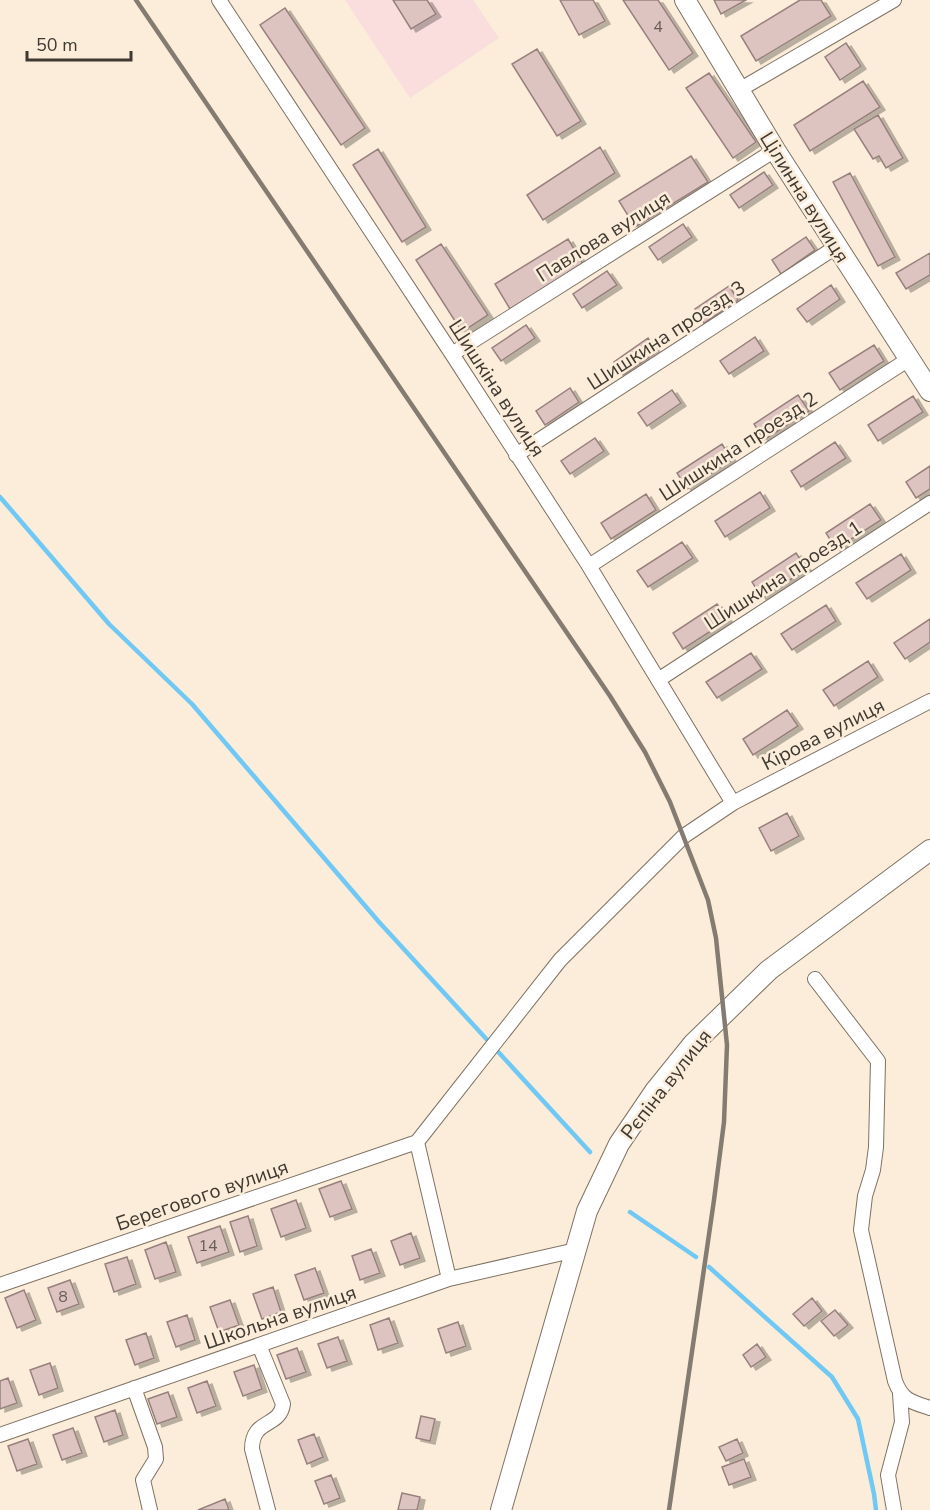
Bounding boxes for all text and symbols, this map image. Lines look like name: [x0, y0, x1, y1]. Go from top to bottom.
house number: 4: [653, 16, 663, 38]
scale bar: [27, 24, 130, 62]
text: 50 m: [36, 33, 78, 57]
street label: Цілинна вулиця: [753, 127, 856, 268]
street label: Павлова вулиця: [531, 184, 675, 288]
street label: Шишкина проезд 3: [582, 274, 751, 397]
street label: Шишкіна вулиця: [442, 314, 551, 462]
street label: Шишкина проезд 2: [654, 385, 823, 508]
street label: Шишкина проезд 1: [699, 514, 868, 637]
street label: Кірова вулиця: [757, 692, 889, 777]
street label: Рєпіна вулиця: [615, 1024, 718, 1145]
street label: Берегового вулиця: [112, 1153, 292, 1238]
house number: 14: [198, 1235, 218, 1257]
street label: Школьна вулиця: [200, 1279, 360, 1356]
house number: 8: [58, 1286, 68, 1308]

